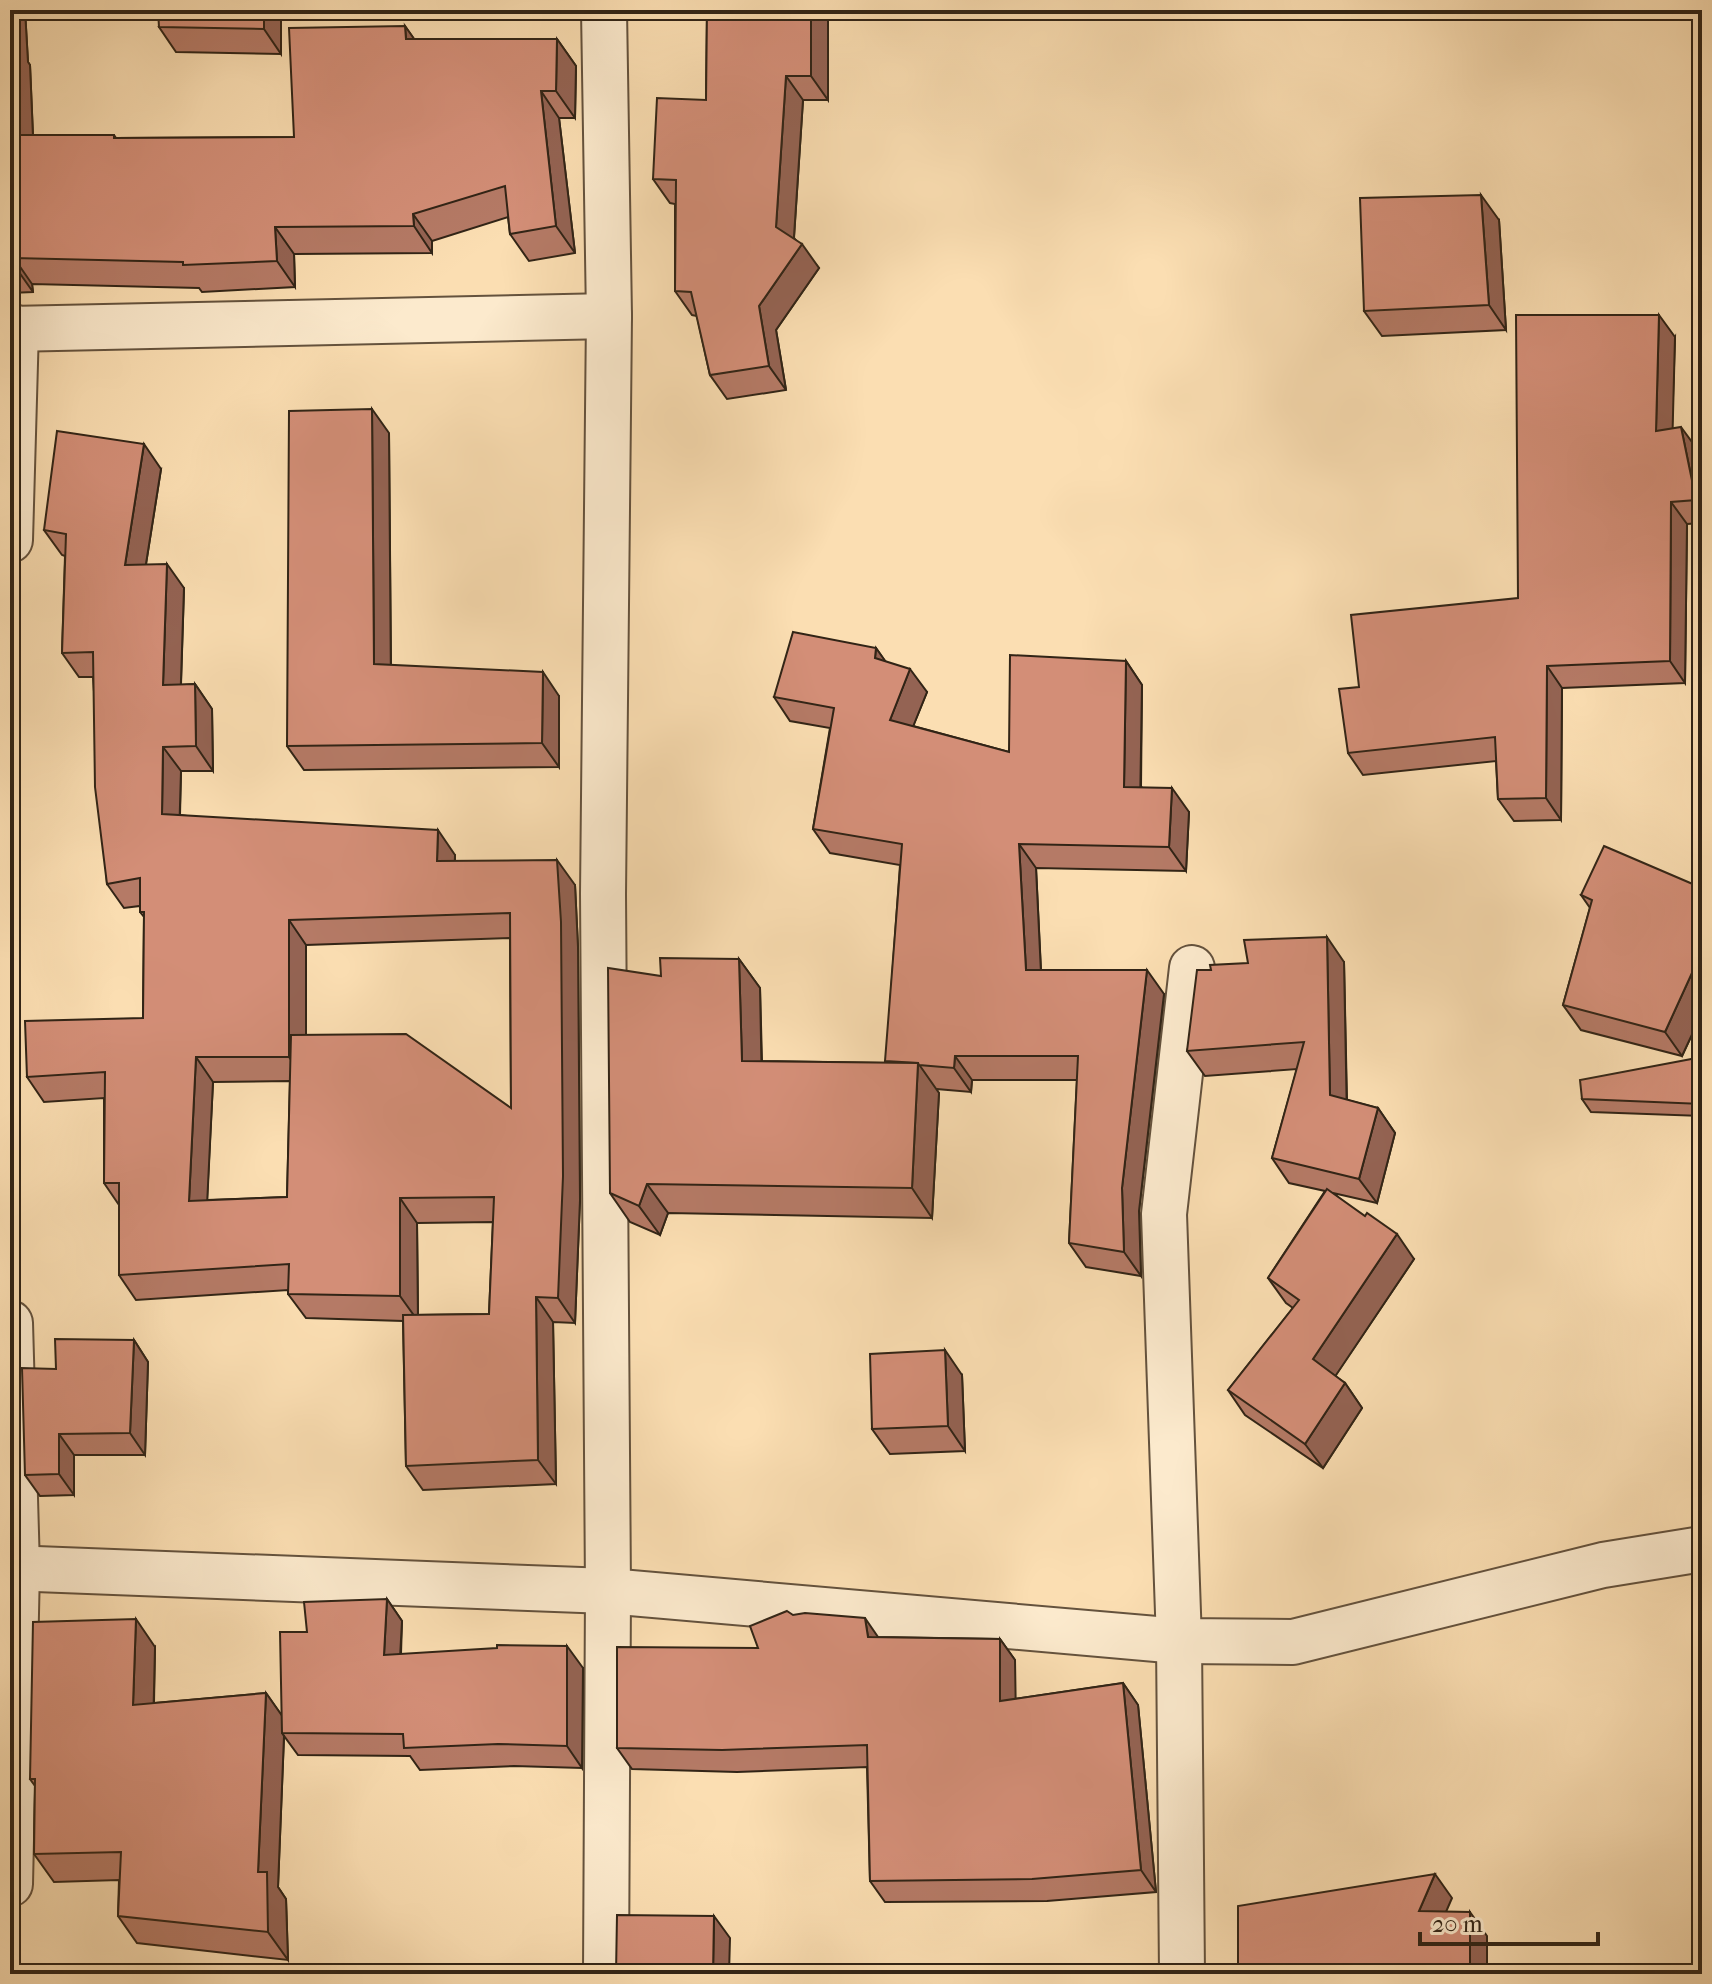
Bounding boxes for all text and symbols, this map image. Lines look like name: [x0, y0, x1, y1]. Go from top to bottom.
scale bar: [1420, 1896, 1598, 1946]
text: 20 m: [1432, 1910, 1483, 1938]

